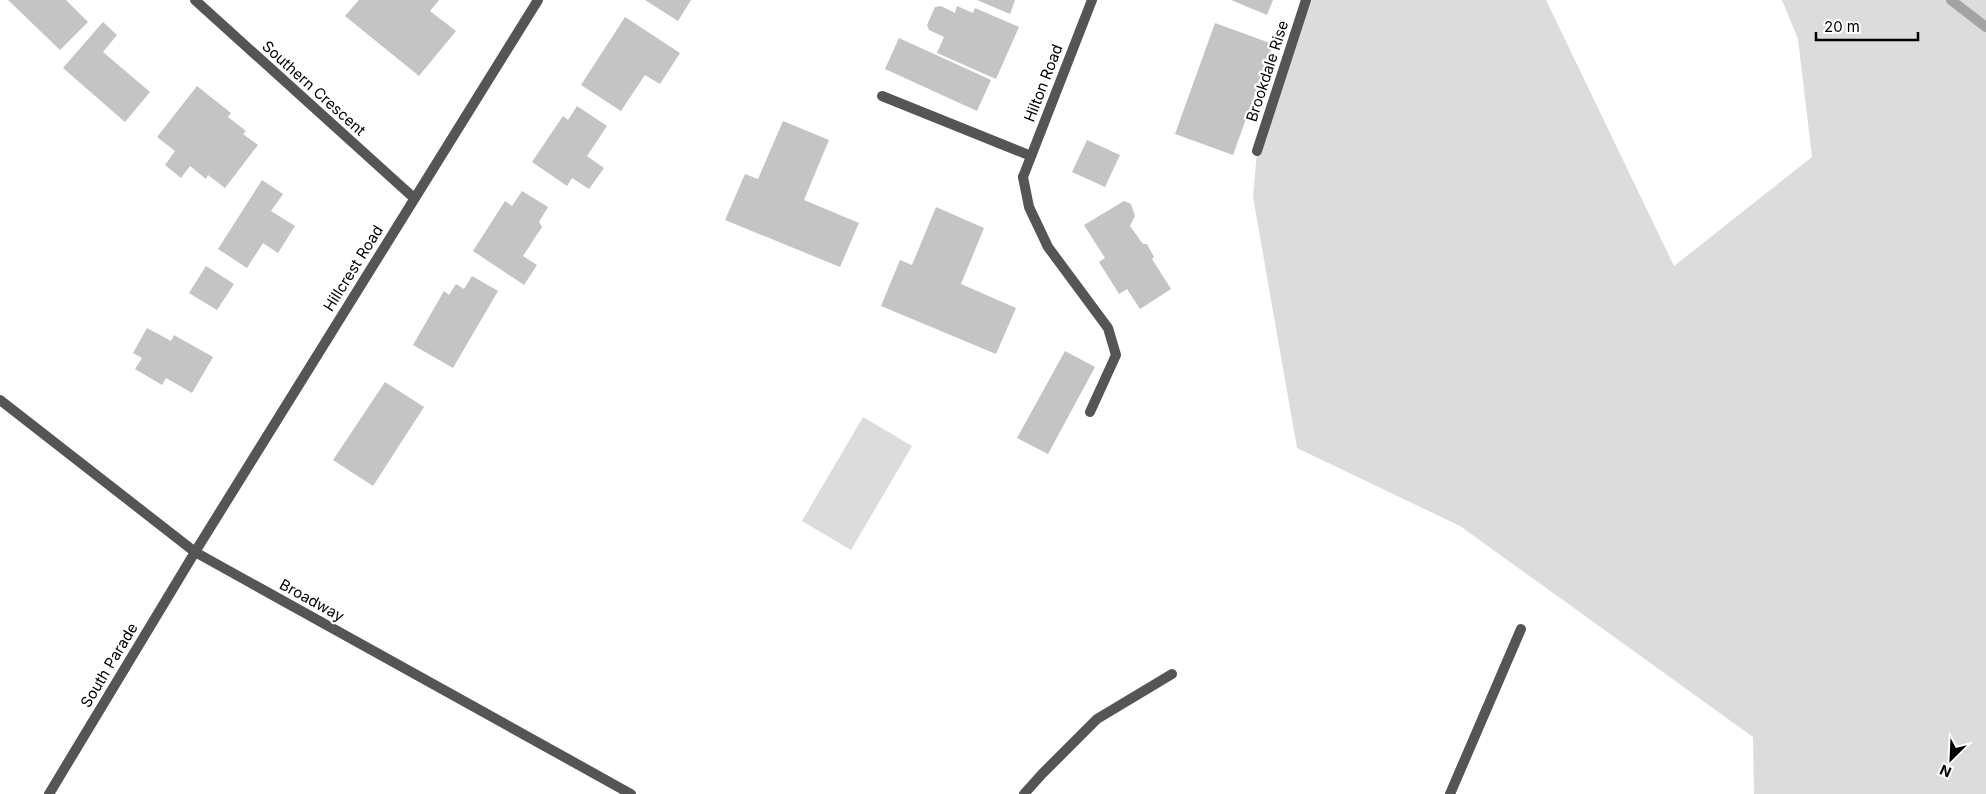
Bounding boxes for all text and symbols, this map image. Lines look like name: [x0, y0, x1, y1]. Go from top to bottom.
scale bar: [1816, 10, 1918, 42]
text: 20 m: [1824, 17, 1860, 36]
street label: Brookdale Rise: [1242, 18, 1292, 124]
street label: Southern Crescent: [258, 36, 370, 140]
street label: Hilton Road: [1019, 41, 1067, 125]
street label: Hillcrest Road: [319, 221, 387, 315]
street label: Broadway: [276, 575, 348, 626]
street label: South Parade: [76, 619, 142, 711]
north arrow: [1926, 734, 1976, 784]
text: N: [1937, 761, 1954, 781]

